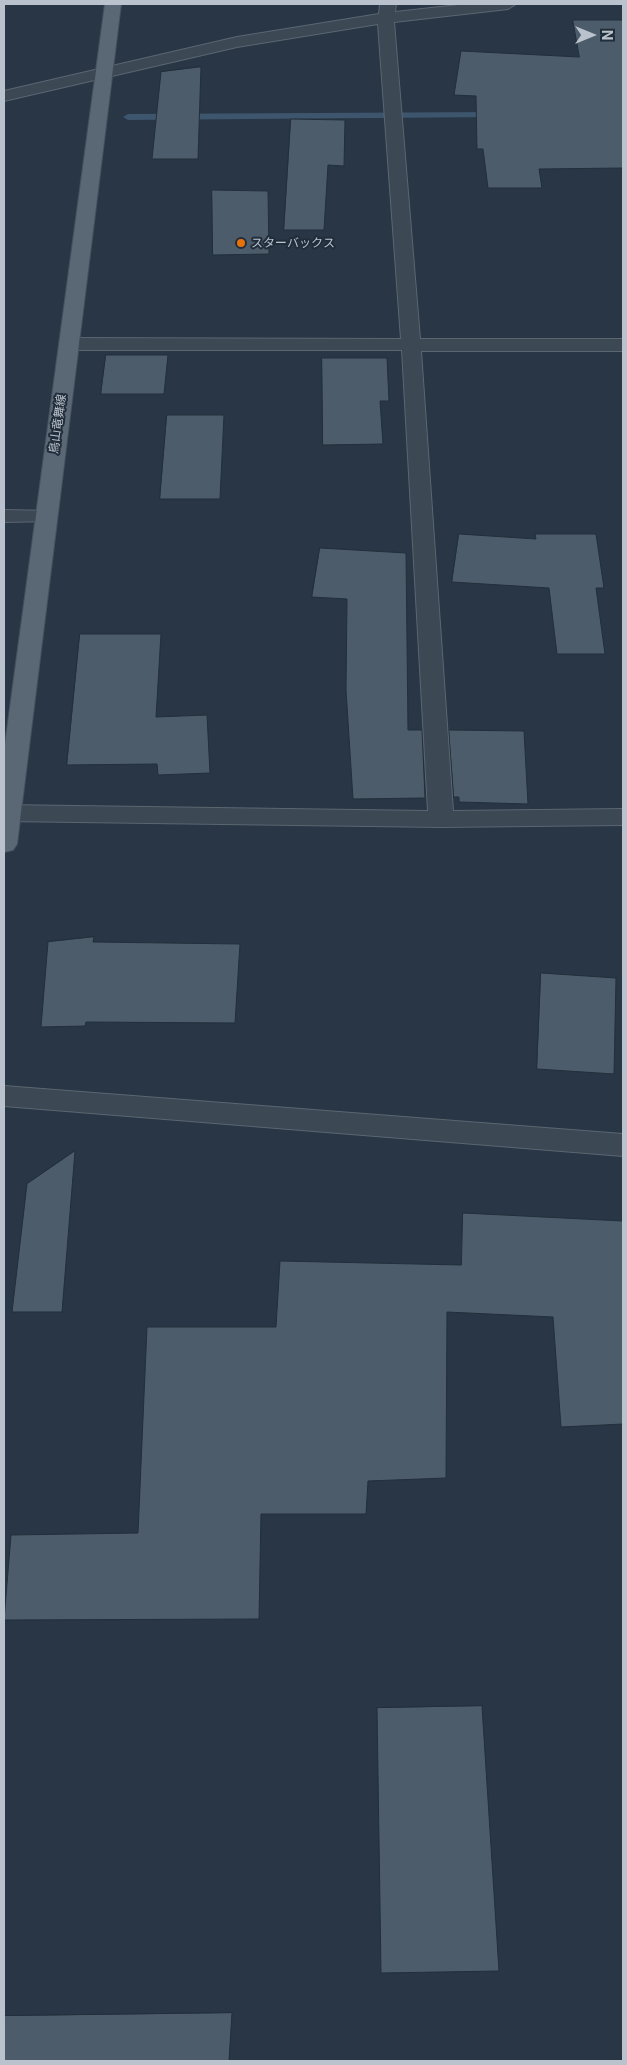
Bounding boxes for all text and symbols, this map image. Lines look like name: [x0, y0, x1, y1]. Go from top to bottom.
north arrow: [567, 10, 617, 60]
text: N: [599, 30, 616, 40]
place label: スターバックス: [251, 236, 335, 250]
marker: スターバックス: [235, 237, 247, 249]
street label: 鳥山竜舞線: [47, 393, 69, 455]

